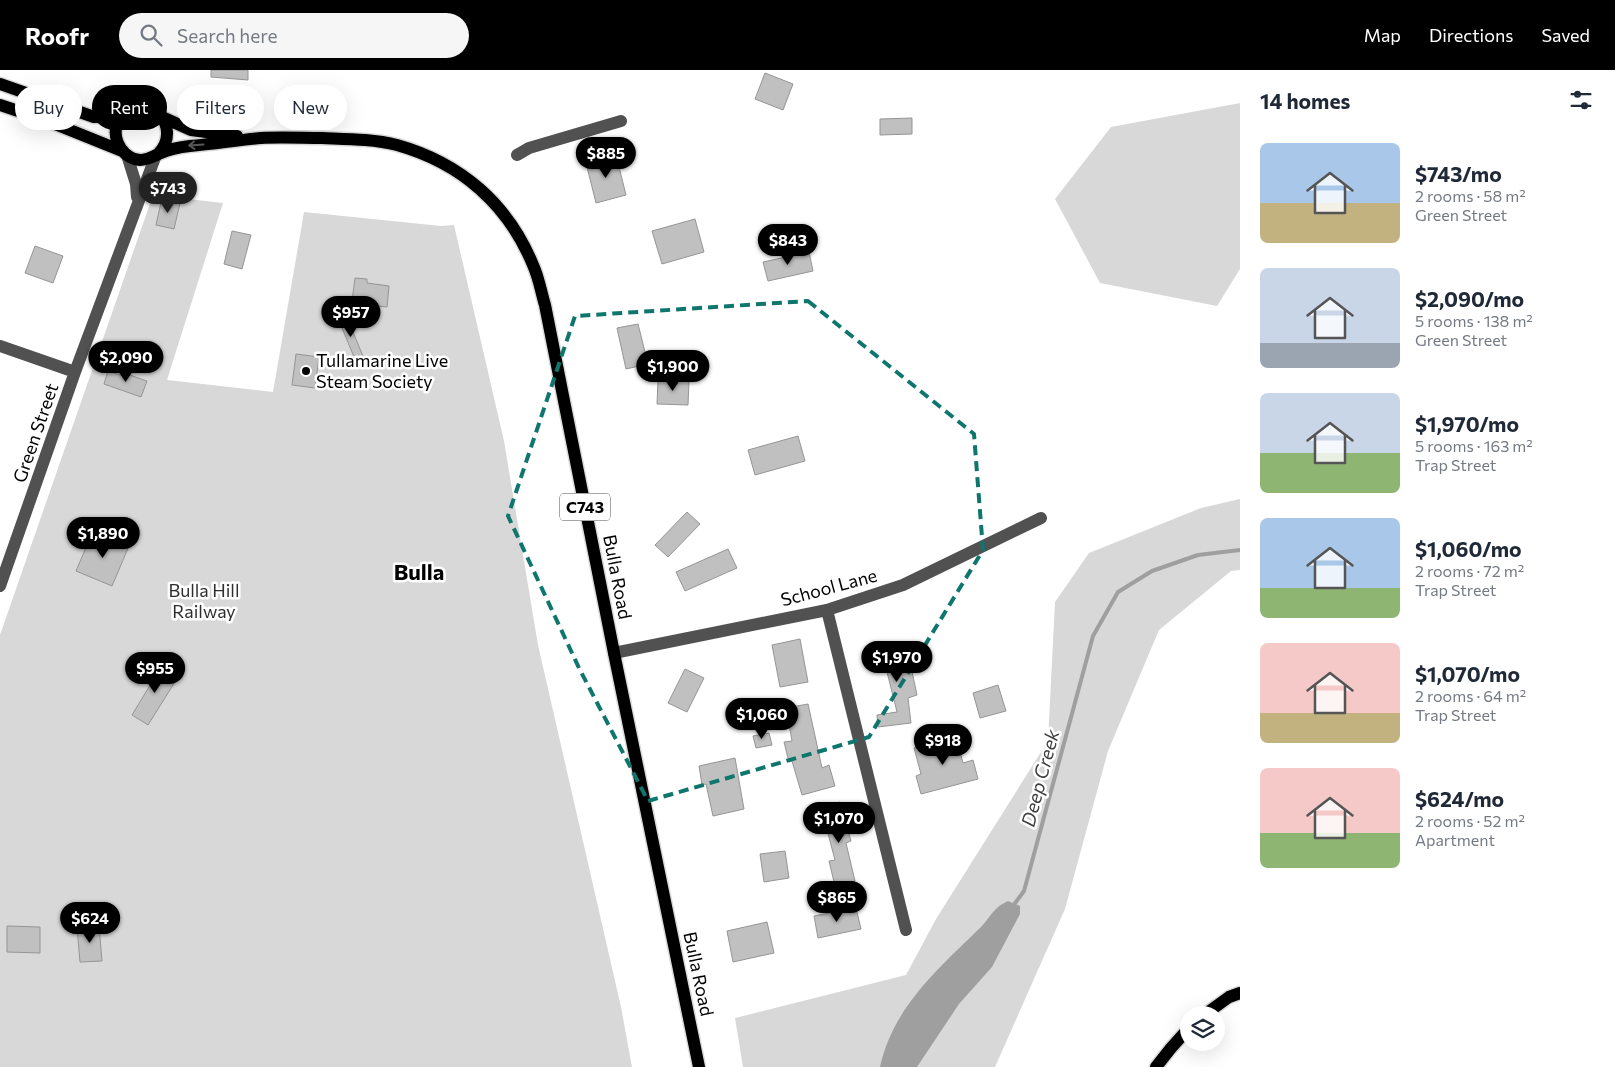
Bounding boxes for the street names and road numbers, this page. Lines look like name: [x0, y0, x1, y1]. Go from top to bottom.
street label: Green Street: [8, 380, 62, 485]
road number: C743: [560, 494, 610, 521]
street label: Bulla Road: [599, 533, 637, 621]
street label: School Lane: [778, 564, 879, 610]
street label: Bulla Road: [679, 930, 719, 1018]

